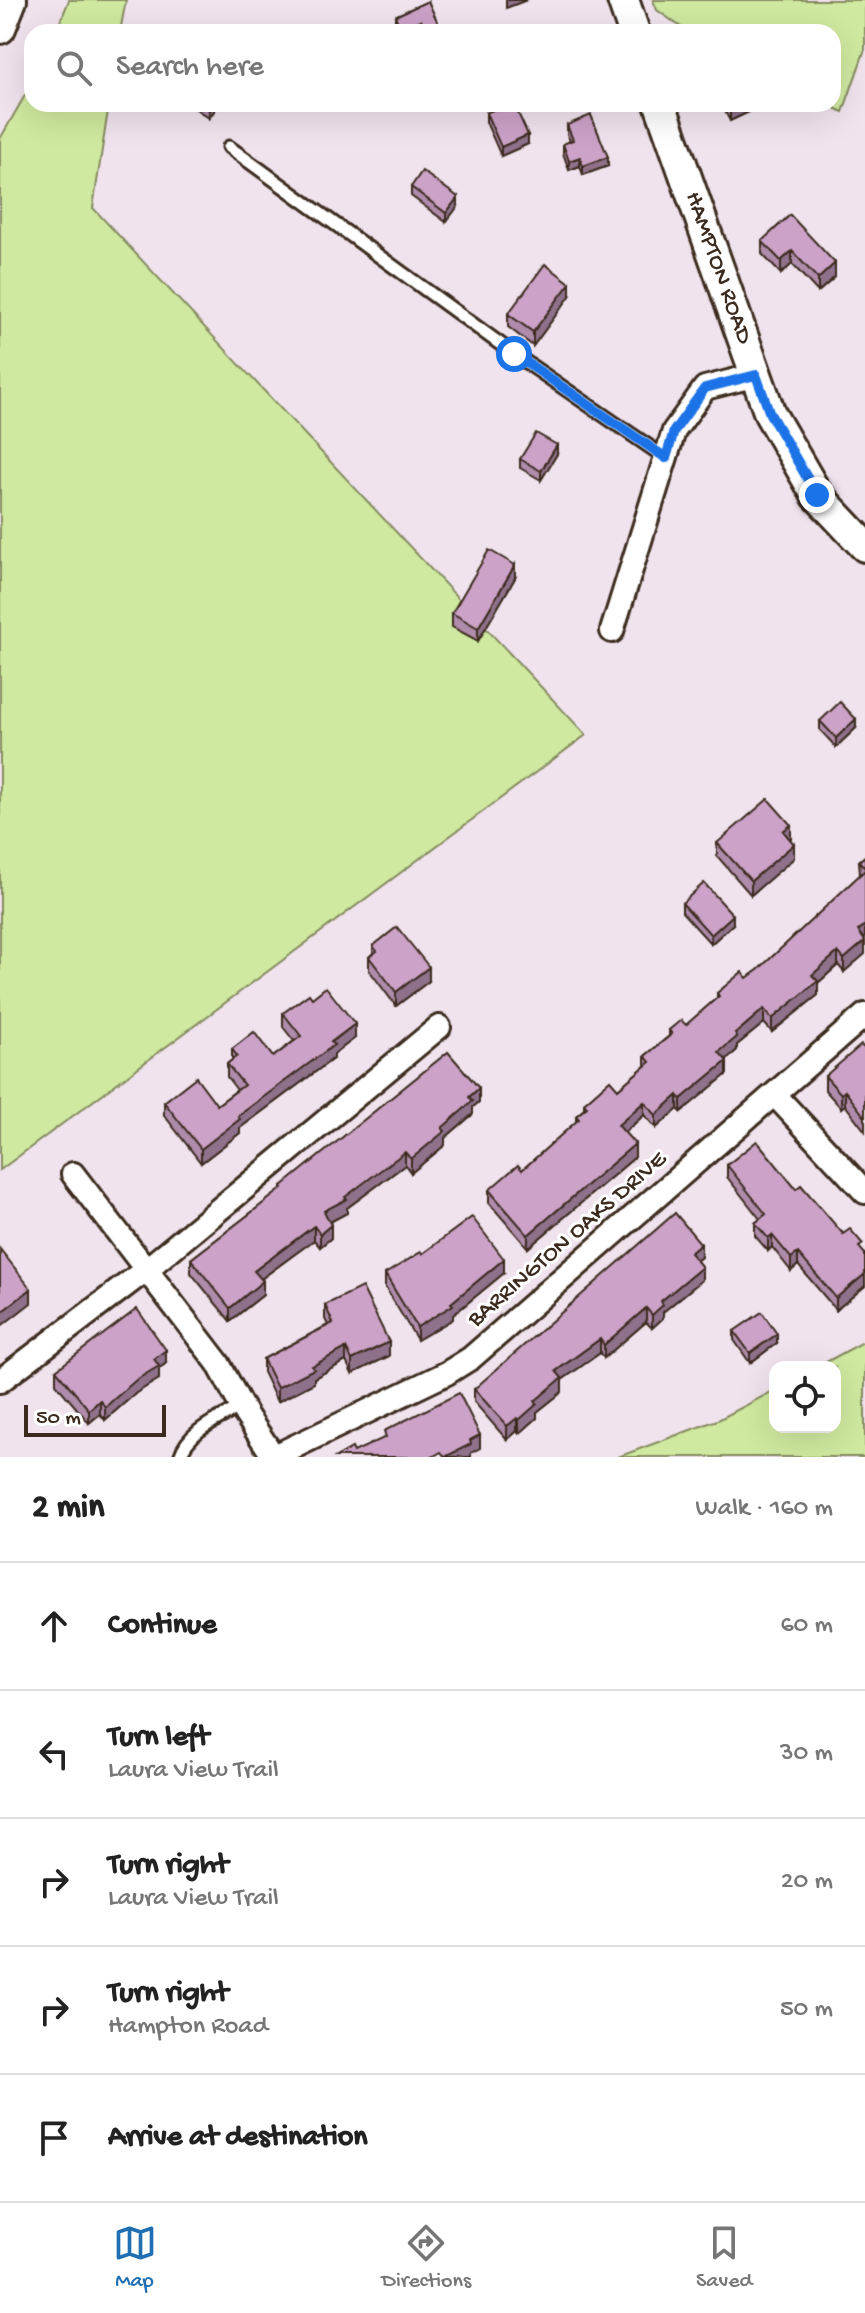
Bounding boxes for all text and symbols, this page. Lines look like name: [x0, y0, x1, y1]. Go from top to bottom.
search box: [24, 24, 841, 112]
icon: search: [52, 46, 96, 90]
text: Search here: [116, 51, 264, 86]
street label: HAMPTON ROAD: [678, 188, 759, 348]
route start: [496, 336, 532, 372]
route end: [799, 477, 835, 513]
street label: BARRINGTON OAKS DRIVE: [462, 1145, 674, 1335]
map controls: [769, 1361, 841, 1433]
button: locate: [769, 1361, 841, 1433]
scale bar: [24, 1401, 166, 1437]
text: 50 m: [36, 1406, 81, 1432]
text: 2 min: [32, 1489, 104, 1529]
text: Walk · 160 m: [696, 1494, 833, 1525]
icon: ahead: [32, 1604, 76, 1648]
text: Continue: [108, 1609, 217, 1644]
text: 60 m: [780, 1611, 833, 1642]
text: Turn left: [108, 1721, 209, 1756]
icon: left: [32, 1732, 76, 1776]
text: 30 m: [780, 1739, 833, 1770]
text: Laura View Trail: [108, 1756, 279, 1787]
text: Turn right: [108, 1849, 228, 1884]
icon: right: [32, 1860, 76, 1904]
text: 20 m: [781, 1867, 833, 1898]
text: Laura View Trail: [108, 1884, 279, 1915]
text: Turn right: [108, 1977, 228, 2012]
icon: right: [32, 1988, 76, 2032]
text: 50 m: [780, 1995, 833, 2026]
text: Hampton Road: [108, 2012, 268, 2043]
icon: arrive: [32, 2116, 76, 2160]
text: Arrive at destination: [108, 2121, 368, 2156]
tab: Map: [113, 2221, 157, 2295]
tab: Directions: [382, 2221, 471, 2295]
tab: Saved: [696, 2221, 752, 2295]

